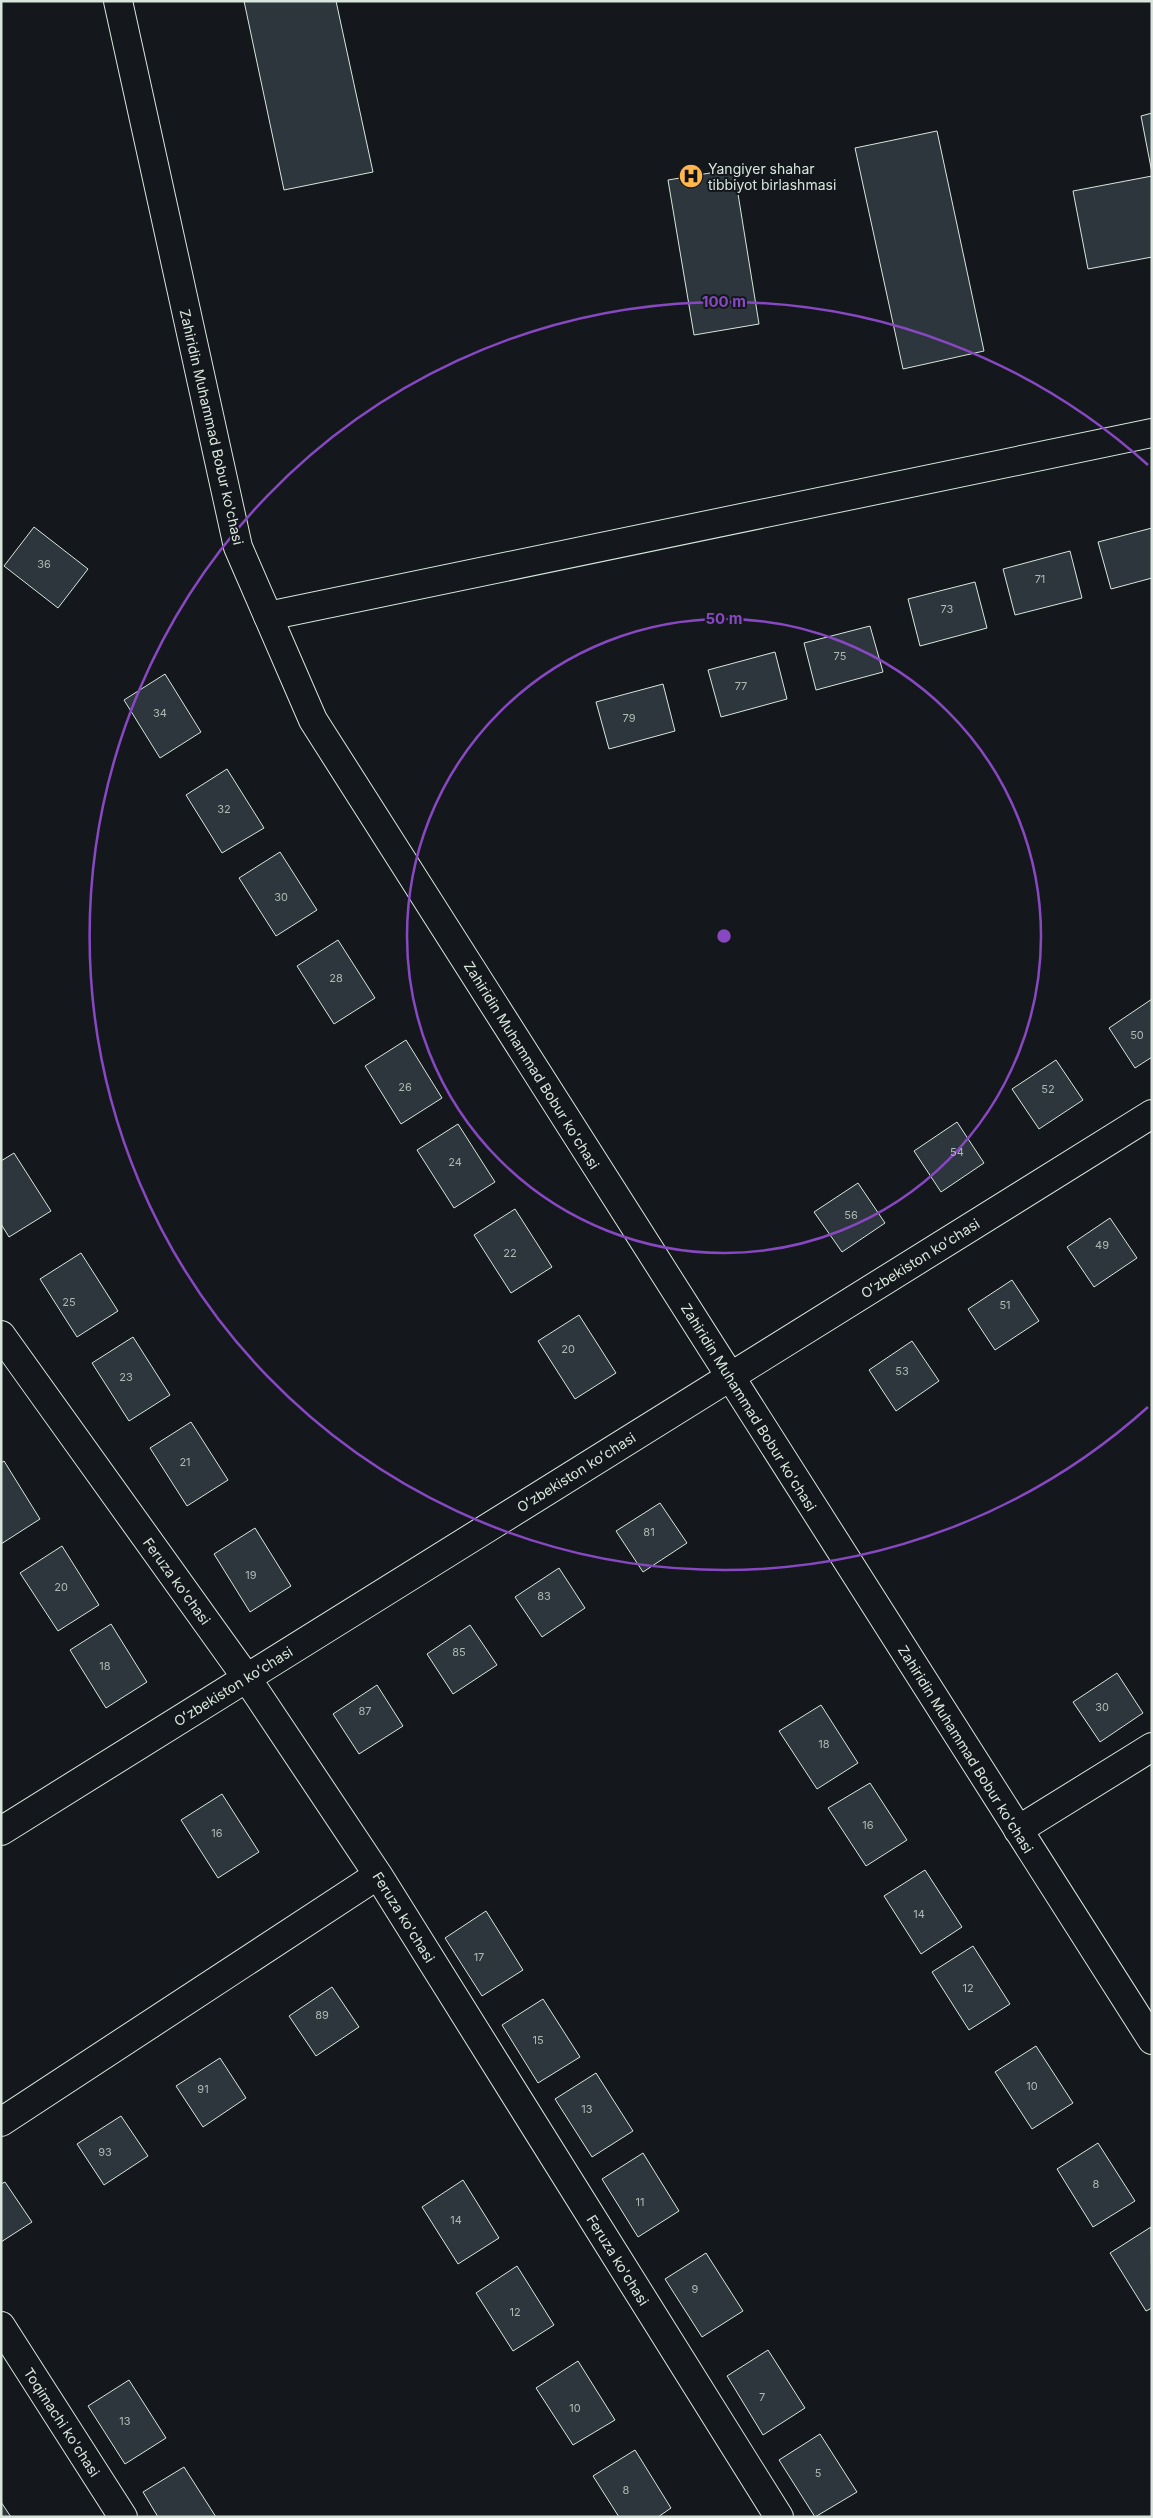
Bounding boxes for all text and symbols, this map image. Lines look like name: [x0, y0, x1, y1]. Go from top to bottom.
place label: Yangiyer shahar tibbiyot birlashmasi: [708, 160, 836, 193]
hospital icon: Yangiyer shahar tibbiyot birlashmasi: [678, 163, 704, 189]
text: 100 m: [702, 292, 746, 311]
street label: Zahiridin Muhammad Bobur ko'chasi: [177, 307, 247, 547]
house number: 36: [37, 557, 51, 571]
house number: 71: [1035, 572, 1045, 586]
house number: 73: [941, 602, 954, 616]
text: 50 m: [706, 609, 742, 628]
house number: 75: [834, 649, 847, 663]
house number: 77: [735, 679, 747, 693]
house number: 34: [153, 706, 167, 720]
house number: 79: [623, 711, 636, 725]
house number: 32: [217, 802, 231, 816]
house number: 30: [274, 890, 288, 904]
centre of rings: [715, 927, 733, 945]
street label: Zahiridin Muhammad Bobur ko'chasi: [461, 958, 603, 1172]
house number: 28: [329, 971, 343, 985]
house number: 50: [1130, 1028, 1144, 1042]
house number: 26: [398, 1080, 412, 1094]
house number: 52: [1041, 1082, 1055, 1096]
house number: 54: [950, 1145, 964, 1159]
house number: 24: [448, 1155, 462, 1169]
house number: 56: [844, 1208, 858, 1222]
street label: Oʻzbekiston koʻchasi: [857, 1215, 983, 1301]
house number: 49: [1095, 1238, 1109, 1252]
house number: 22: [503, 1246, 517, 1260]
house number: 25: [62, 1295, 76, 1309]
house number: 51: [999, 1298, 1011, 1312]
street label: Zahiridin Muhammad Bobur ko'chasi: [678, 1300, 820, 1514]
house number: 20: [561, 1342, 575, 1356]
house number: 53: [895, 1364, 909, 1378]
house number: 23: [119, 1370, 133, 1384]
street label: Oʻzbekiston koʻchasi: [513, 1429, 639, 1515]
house number: 21: [179, 1455, 191, 1469]
house number: 81: [643, 1525, 655, 1539]
street label: Feruza ko'chasi: [140, 1534, 214, 1628]
house number: 19: [245, 1568, 257, 1582]
house number: 20: [54, 1580, 68, 1594]
house number: 83: [537, 1589, 551, 1603]
street label: Zahiridin Muhammad Bobur ko'chasi: [895, 1642, 1037, 1856]
street label: Oʻzbekiston koʻchasi: [170, 1643, 296, 1729]
house number: 85: [452, 1645, 466, 1659]
house number: 18: [99, 1659, 111, 1673]
house number: 30: [1095, 1700, 1109, 1714]
house number: 87: [358, 1704, 372, 1718]
house number: 18: [818, 1737, 830, 1751]
house number: 16: [862, 1818, 874, 1832]
house number: 16: [211, 1826, 223, 1840]
street label: Feruza ko'chasi: [369, 1869, 439, 1965]
house number: 14: [913, 1907, 925, 1921]
house number: 17: [474, 1950, 484, 1964]
house number: 12: [962, 1981, 974, 1995]
house number: 89: [315, 2008, 329, 2022]
house number: 15: [532, 2033, 544, 2047]
house number: 10: [1026, 2079, 1038, 2093]
house number: 91: [197, 2082, 209, 2096]
house number: 13: [581, 2102, 593, 2116]
house number: 93: [98, 2145, 112, 2159]
house number: 8: [1093, 2177, 1100, 2191]
house number: 11: [636, 2195, 644, 2209]
street label: Feruza ko'chasi: [583, 2212, 653, 2308]
house number: 14: [450, 2213, 462, 2227]
house number: 9: [692, 2282, 699, 2296]
house number: 12: [509, 2305, 521, 2319]
street label: Toqimachi ko'chasi: [20, 2364, 104, 2480]
house number: 7: [759, 2390, 765, 2404]
house number: 10: [569, 2401, 581, 2415]
house number: 13: [119, 2414, 131, 2428]
house number: 5: [815, 2466, 822, 2480]
house number: 8: [623, 2483, 630, 2497]

